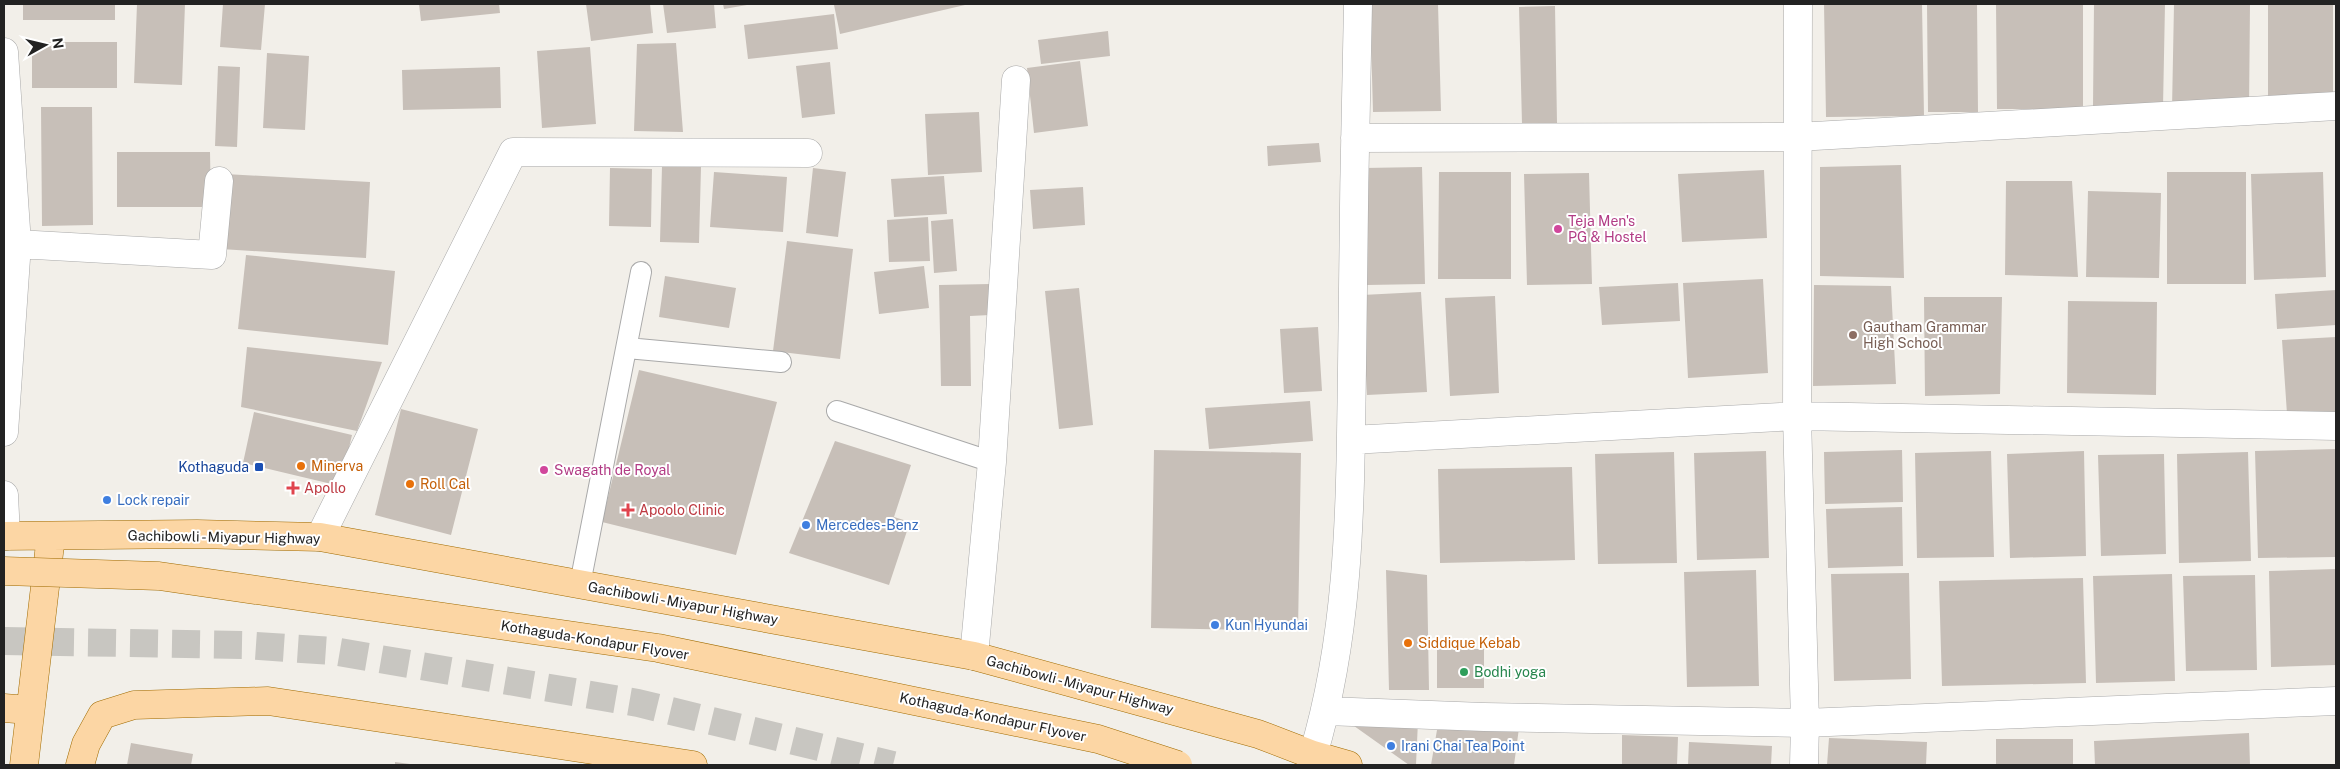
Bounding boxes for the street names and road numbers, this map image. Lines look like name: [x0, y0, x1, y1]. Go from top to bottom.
street label: Gachibowli - Miyapur Highway: [127, 527, 321, 547]
street label: Gachibowli - Miyapur Highway: [587, 578, 780, 628]
street label: Kothaguda-Kondapur Flyover: [500, 617, 690, 663]
street label: Gachibowli - Miyapur Highway: [985, 652, 1176, 718]
street label: Kothaguda-Kondapur Flyover: [898, 689, 1088, 745]

